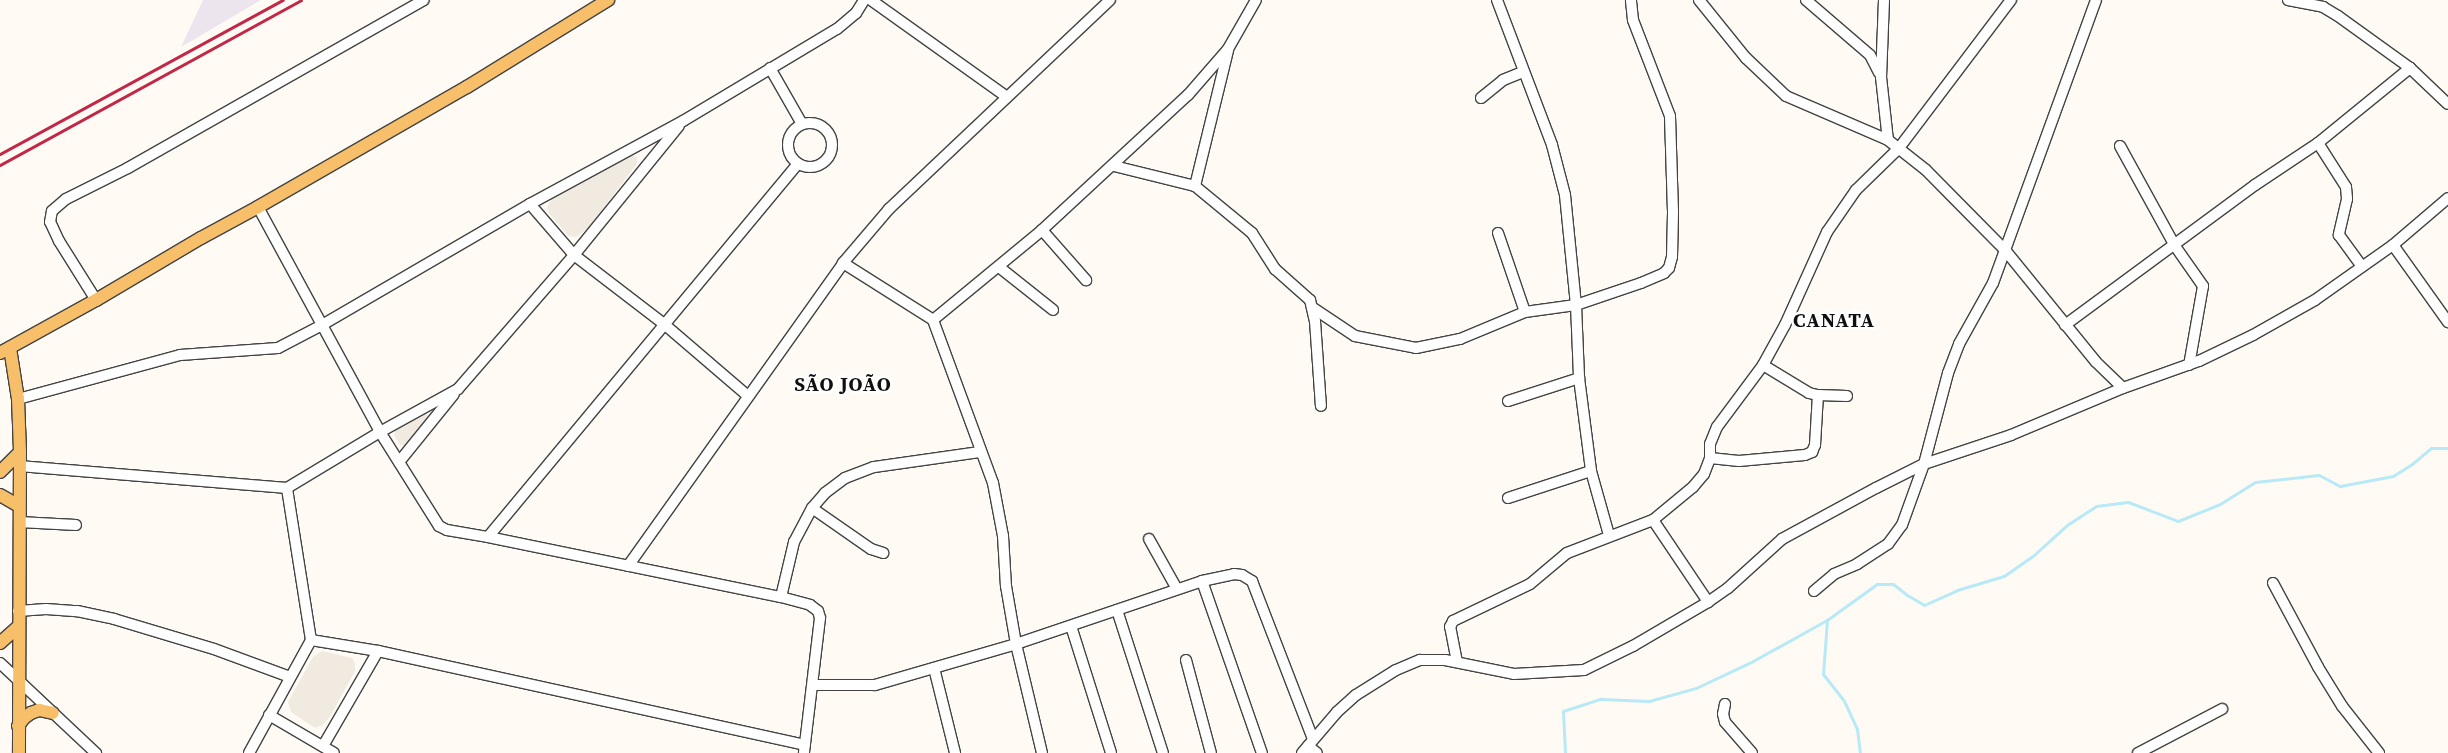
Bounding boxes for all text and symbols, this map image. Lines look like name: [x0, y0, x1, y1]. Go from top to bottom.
district label: CANATA: [1792, 308, 1876, 332]
district label: SÃO JOÃO: [793, 372, 893, 396]

